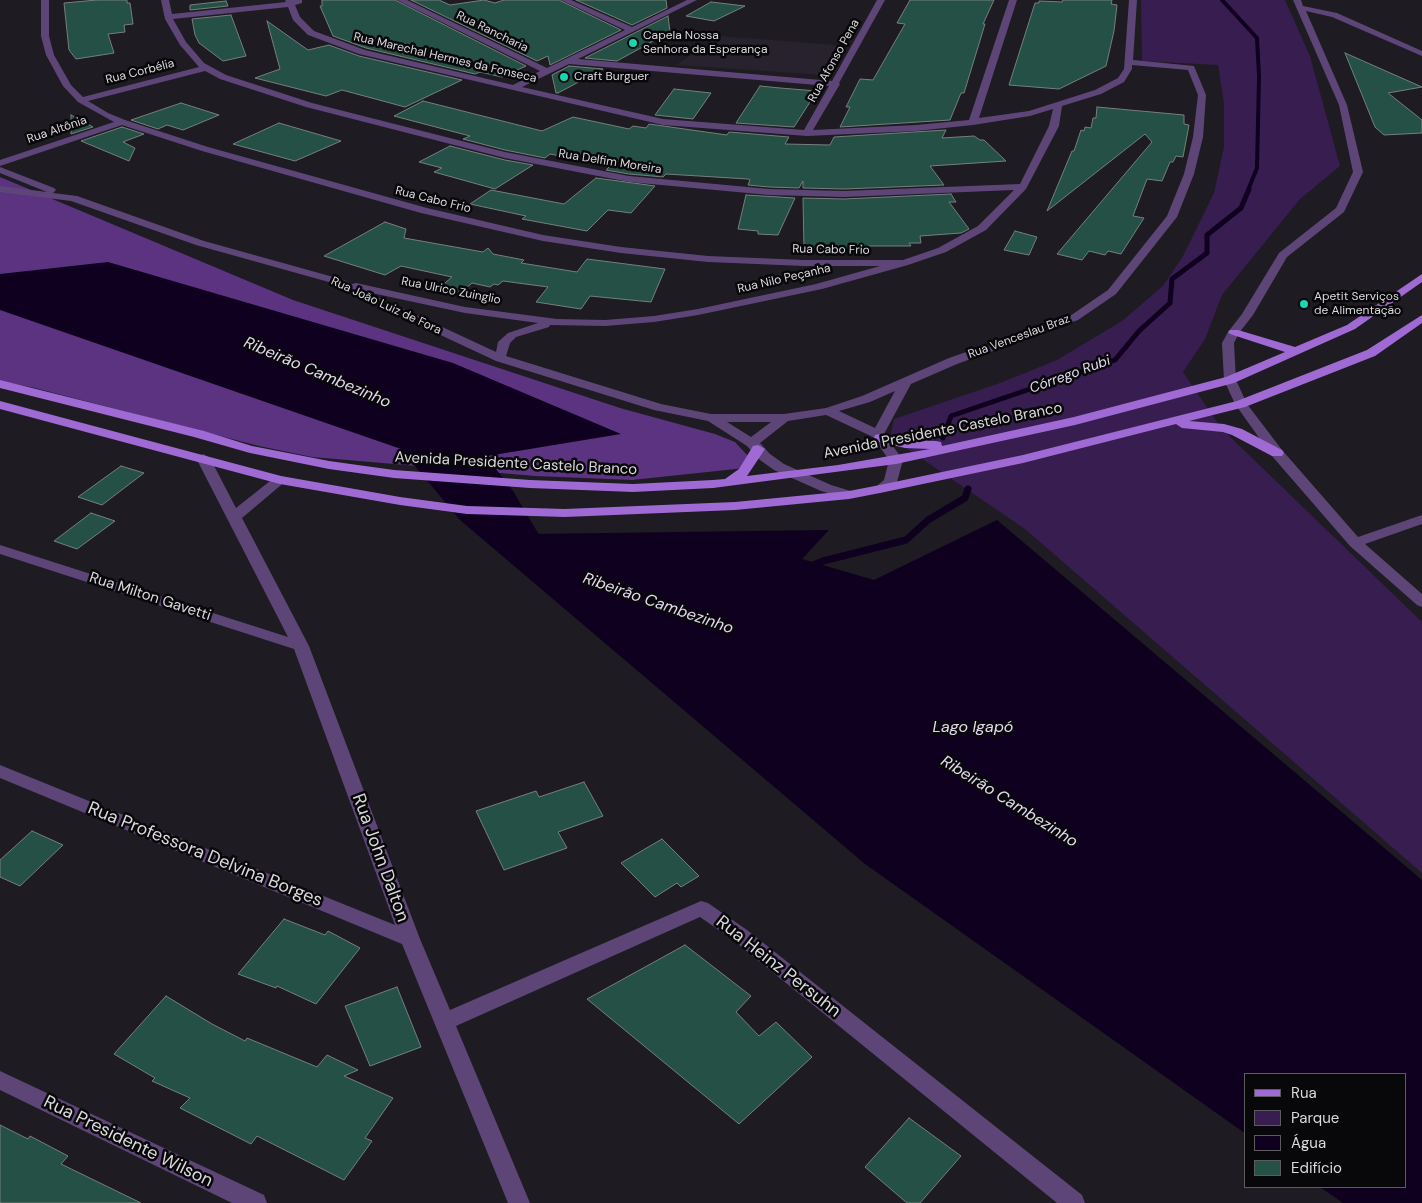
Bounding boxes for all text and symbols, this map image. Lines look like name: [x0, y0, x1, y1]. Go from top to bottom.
street label: Rua Rancharia: [454, 8, 530, 56]
street label: Rua Afonso Pena: [805, 17, 863, 105]
place label: Capela Nossa Senhora da Esperança: [643, 29, 767, 57]
street label: Rua Marechal Hermes da Fonseca: [352, 30, 538, 86]
marker: Capela Nossa Senhora da Esperança: [627, 37, 639, 49]
street label: Rua Corbélia: [104, 57, 176, 87]
place label: Craft Burguer: [574, 70, 649, 84]
marker: Craft Burguer: [558, 71, 570, 83]
street label: Rua Altônia: [25, 113, 89, 147]
street label: Rua Delfim Moreira: [557, 147, 663, 177]
street label: Rua Cabo Frio: [394, 184, 472, 216]
street label: Rua Cabo Frio: [792, 242, 870, 258]
street label: Rua Nilo Peçanha: [736, 261, 832, 297]
street label: Rua João Luiz de Fora: [328, 274, 444, 338]
street label: Rua Ulrico Zuinglio: [400, 274, 502, 308]
place label: Apetit Serviços de Alimentação: [1314, 290, 1401, 318]
marker: Apetit Serviços de Alimentação: [1298, 298, 1310, 310]
street label: Rua Venceslau Braz: [966, 312, 1072, 362]
water label: Ribeirão Cambezinho: [241, 333, 393, 413]
water label: Córrego Rubi: [1027, 353, 1113, 397]
street label: Avenida Presidente Castelo Branco: [822, 399, 1064, 463]
street label: Avenida Presidente Castelo Branco: [394, 449, 638, 479]
street label: Rua Milton Gavetti: [87, 569, 213, 625]
water label: Ribeirão Cambezinho: [580, 569, 736, 639]
water label: Lago Igapó: [933, 718, 1013, 738]
water label: Ribeirão Cambezinho: [937, 752, 1081, 852]
street label: Rua John Dalton: [347, 791, 413, 925]
street label: Rua Professora Delvina Borges: [84, 798, 326, 912]
street label: Rua Heinz Persuhn: [711, 912, 845, 1022]
legend: [1244, 1073, 1407, 1188]
text: Rua: [1291, 1083, 1317, 1103]
street label: Rua Presidente Wilson: [40, 1092, 216, 1192]
text: Parque: [1291, 1108, 1339, 1128]
text: Água: [1291, 1133, 1326, 1153]
text: Edifício: [1291, 1158, 1342, 1178]

